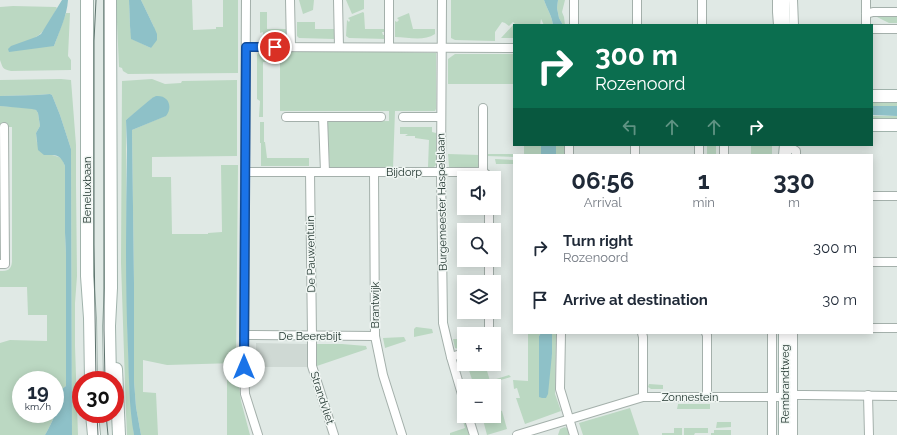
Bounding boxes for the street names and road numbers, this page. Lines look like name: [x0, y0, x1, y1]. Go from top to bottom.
street label: Burgemeester Haspelslaan: [434, 133, 450, 271]
street label: Beneluxbaan: [81, 157, 94, 223]
street label: Bijdorp: [386, 166, 422, 179]
street label: De Pauwentuin: [304, 215, 318, 293]
street label: Brantwijk: [369, 281, 382, 328]
street label: De Beerebijt: [279, 330, 342, 343]
street label: Rembrandtweg: [779, 344, 792, 424]
street label: Strandvliet: [307, 370, 337, 426]
street label: Zonnestein: [662, 391, 718, 404]

